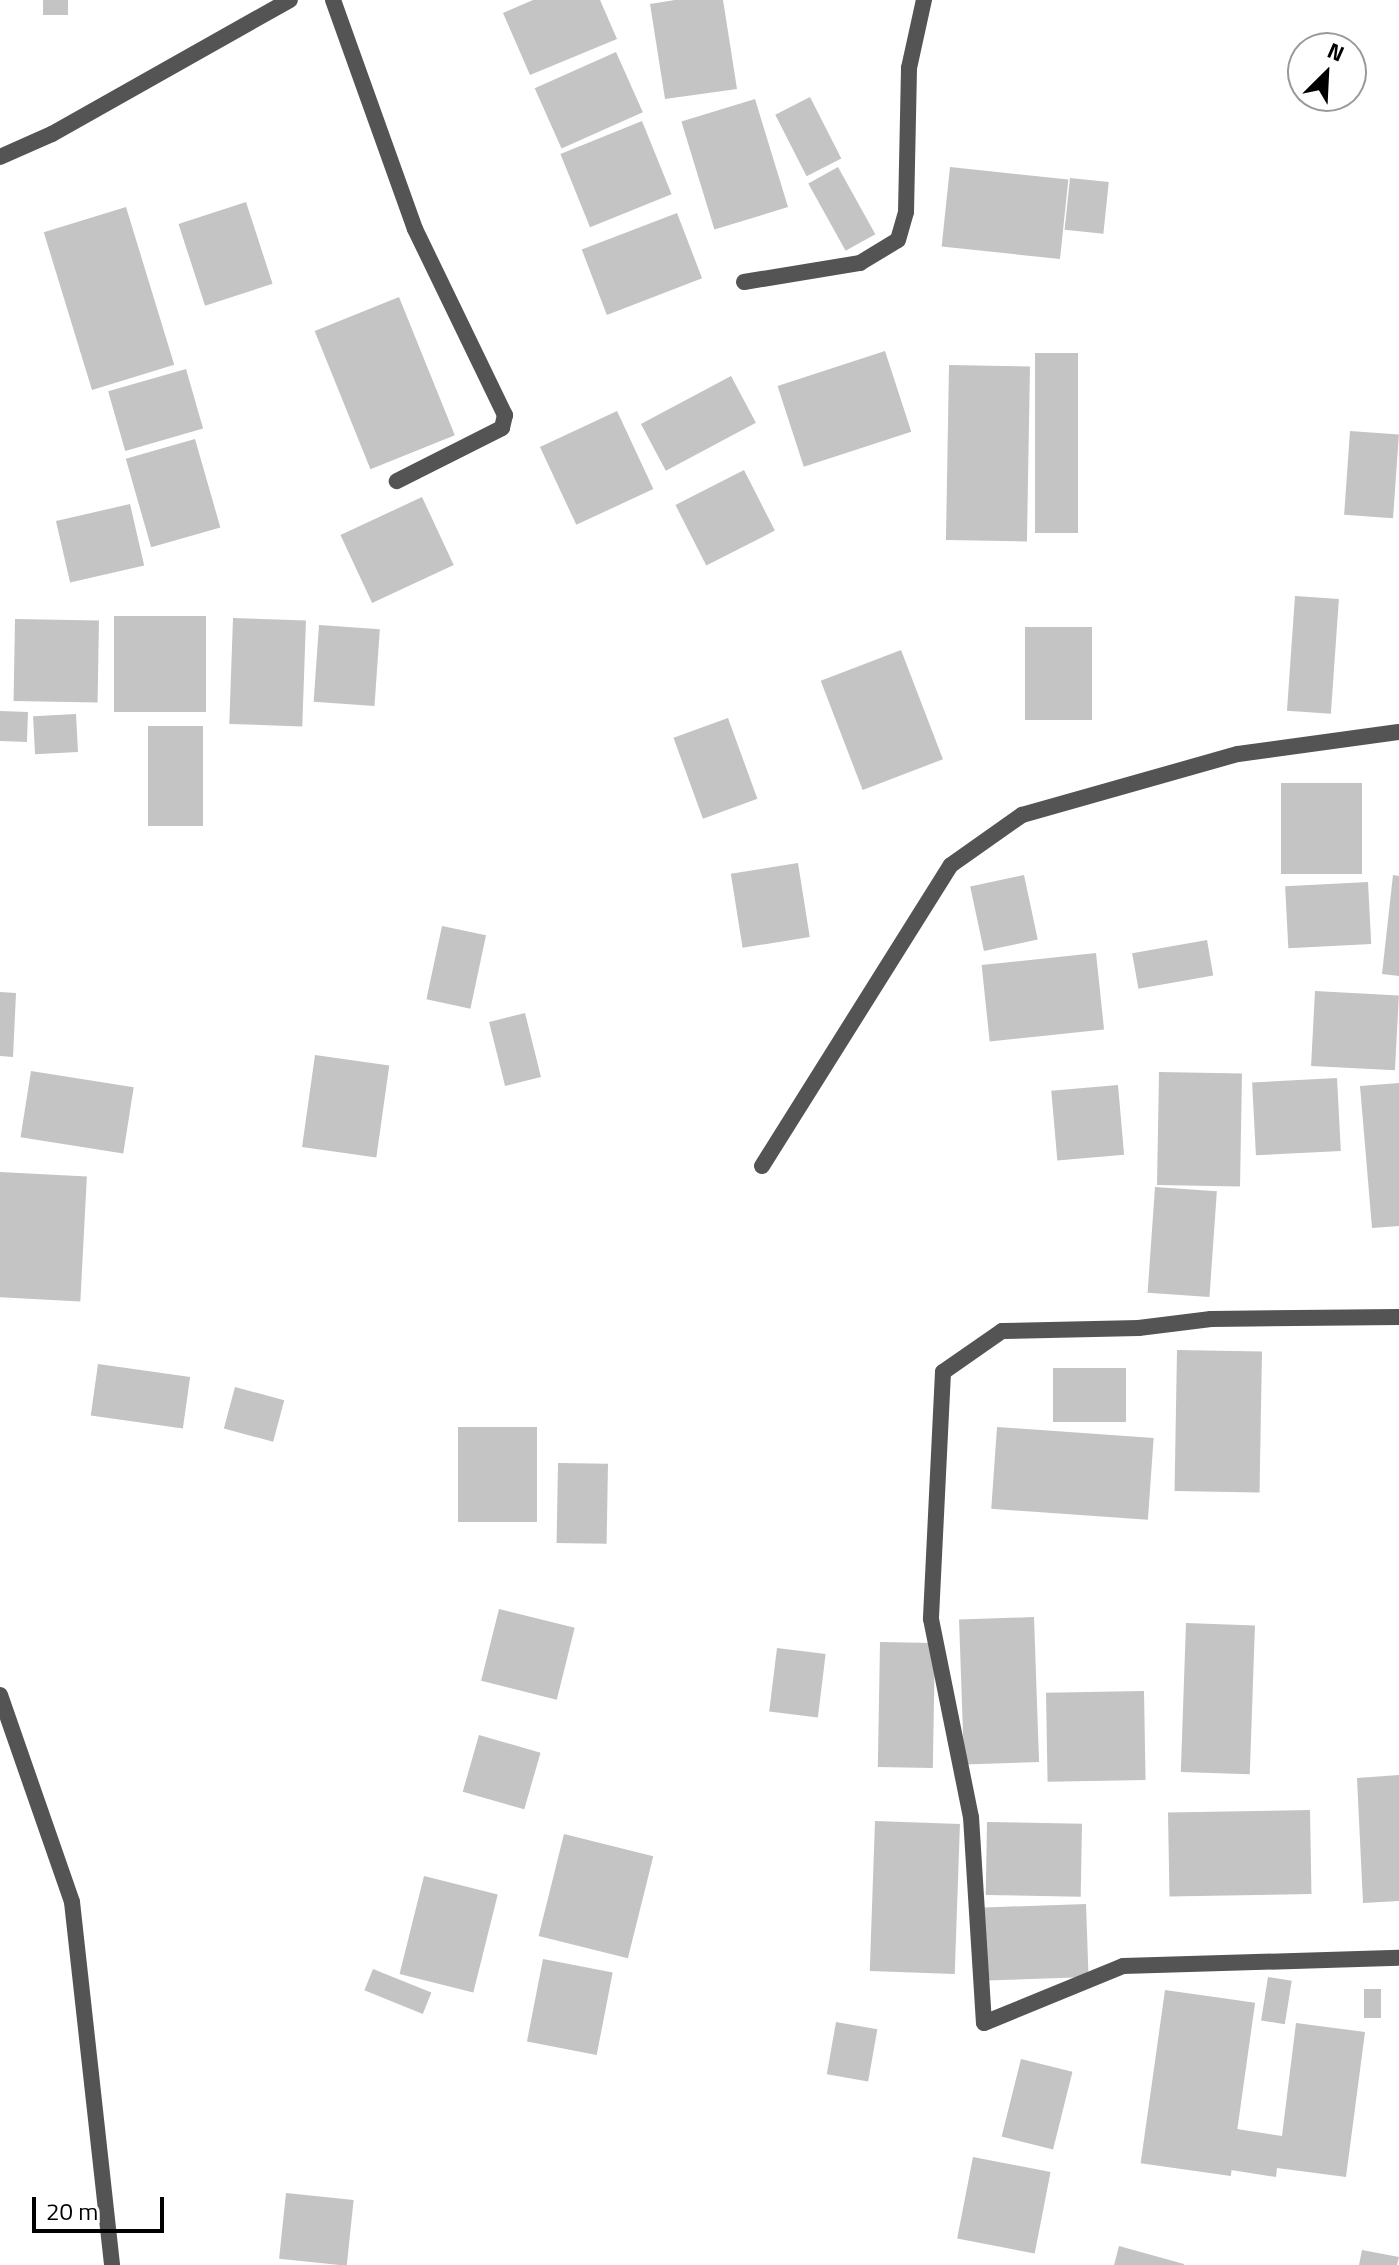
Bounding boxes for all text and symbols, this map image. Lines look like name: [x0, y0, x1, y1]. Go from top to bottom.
north arrow: [1287, 32, 1367, 112]
text: N: [1322, 33, 1350, 71]
scale bar: [36, 2181, 168, 2231]
text: 20 m: [46, 2193, 98, 2229]

